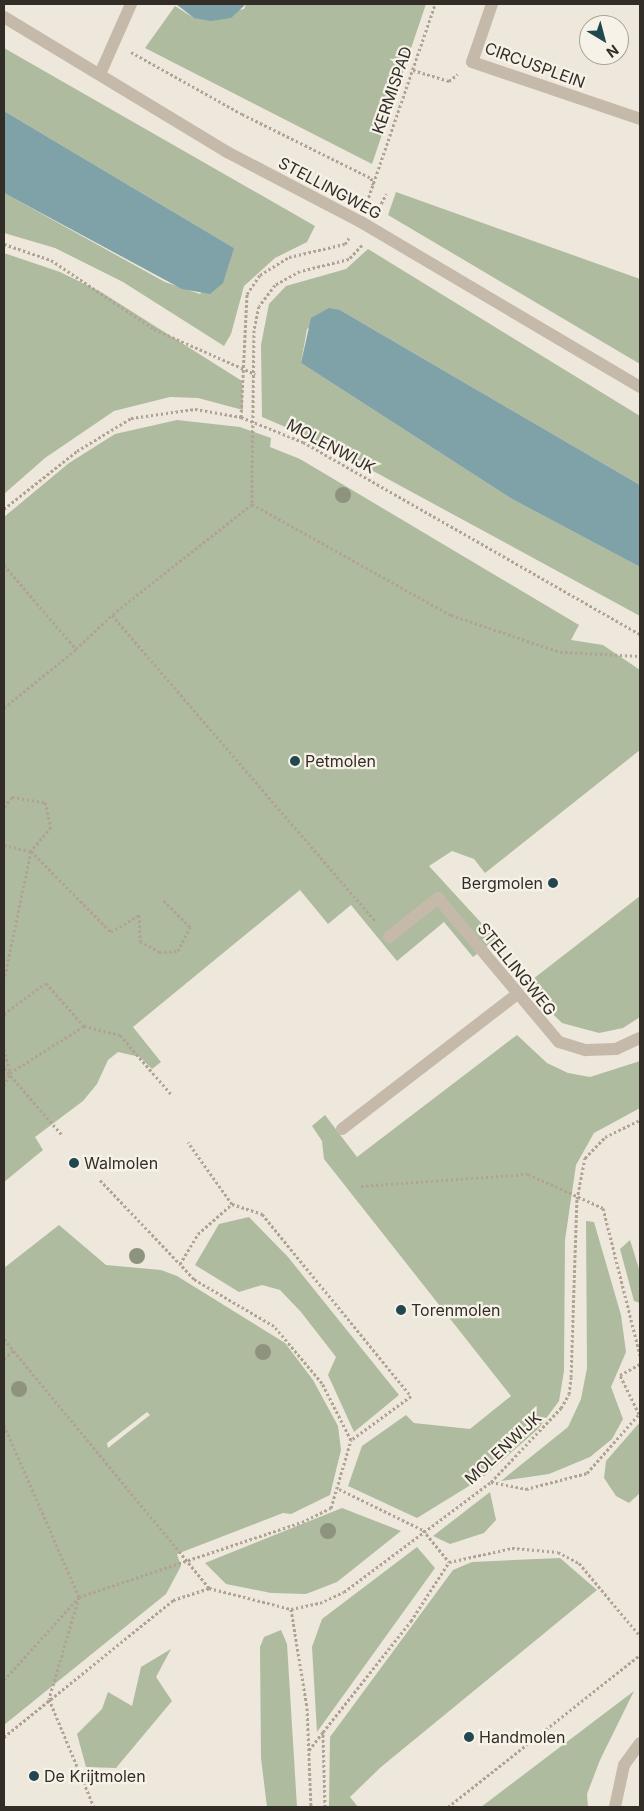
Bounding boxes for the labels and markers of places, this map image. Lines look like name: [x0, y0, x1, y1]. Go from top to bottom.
place label: Petmolen: [305, 751, 376, 771]
marker: Petmolen: [289, 755, 301, 767]
place label: Bergmolen: [461, 873, 543, 893]
marker: Bergmolen: [547, 877, 559, 889]
place label: Walmolen: [84, 1153, 158, 1173]
marker: Walmolen: [68, 1157, 80, 1169]
place label: Torenmolen: [411, 1300, 500, 1320]
marker: Torenmolen: [395, 1304, 407, 1316]
place label: Handmolen: [479, 1727, 565, 1747]
marker: Handmolen: [463, 1731, 475, 1743]
place label: De Krijtmolen: [44, 1766, 146, 1786]
marker: De Krijtmolen: [28, 1770, 40, 1782]

